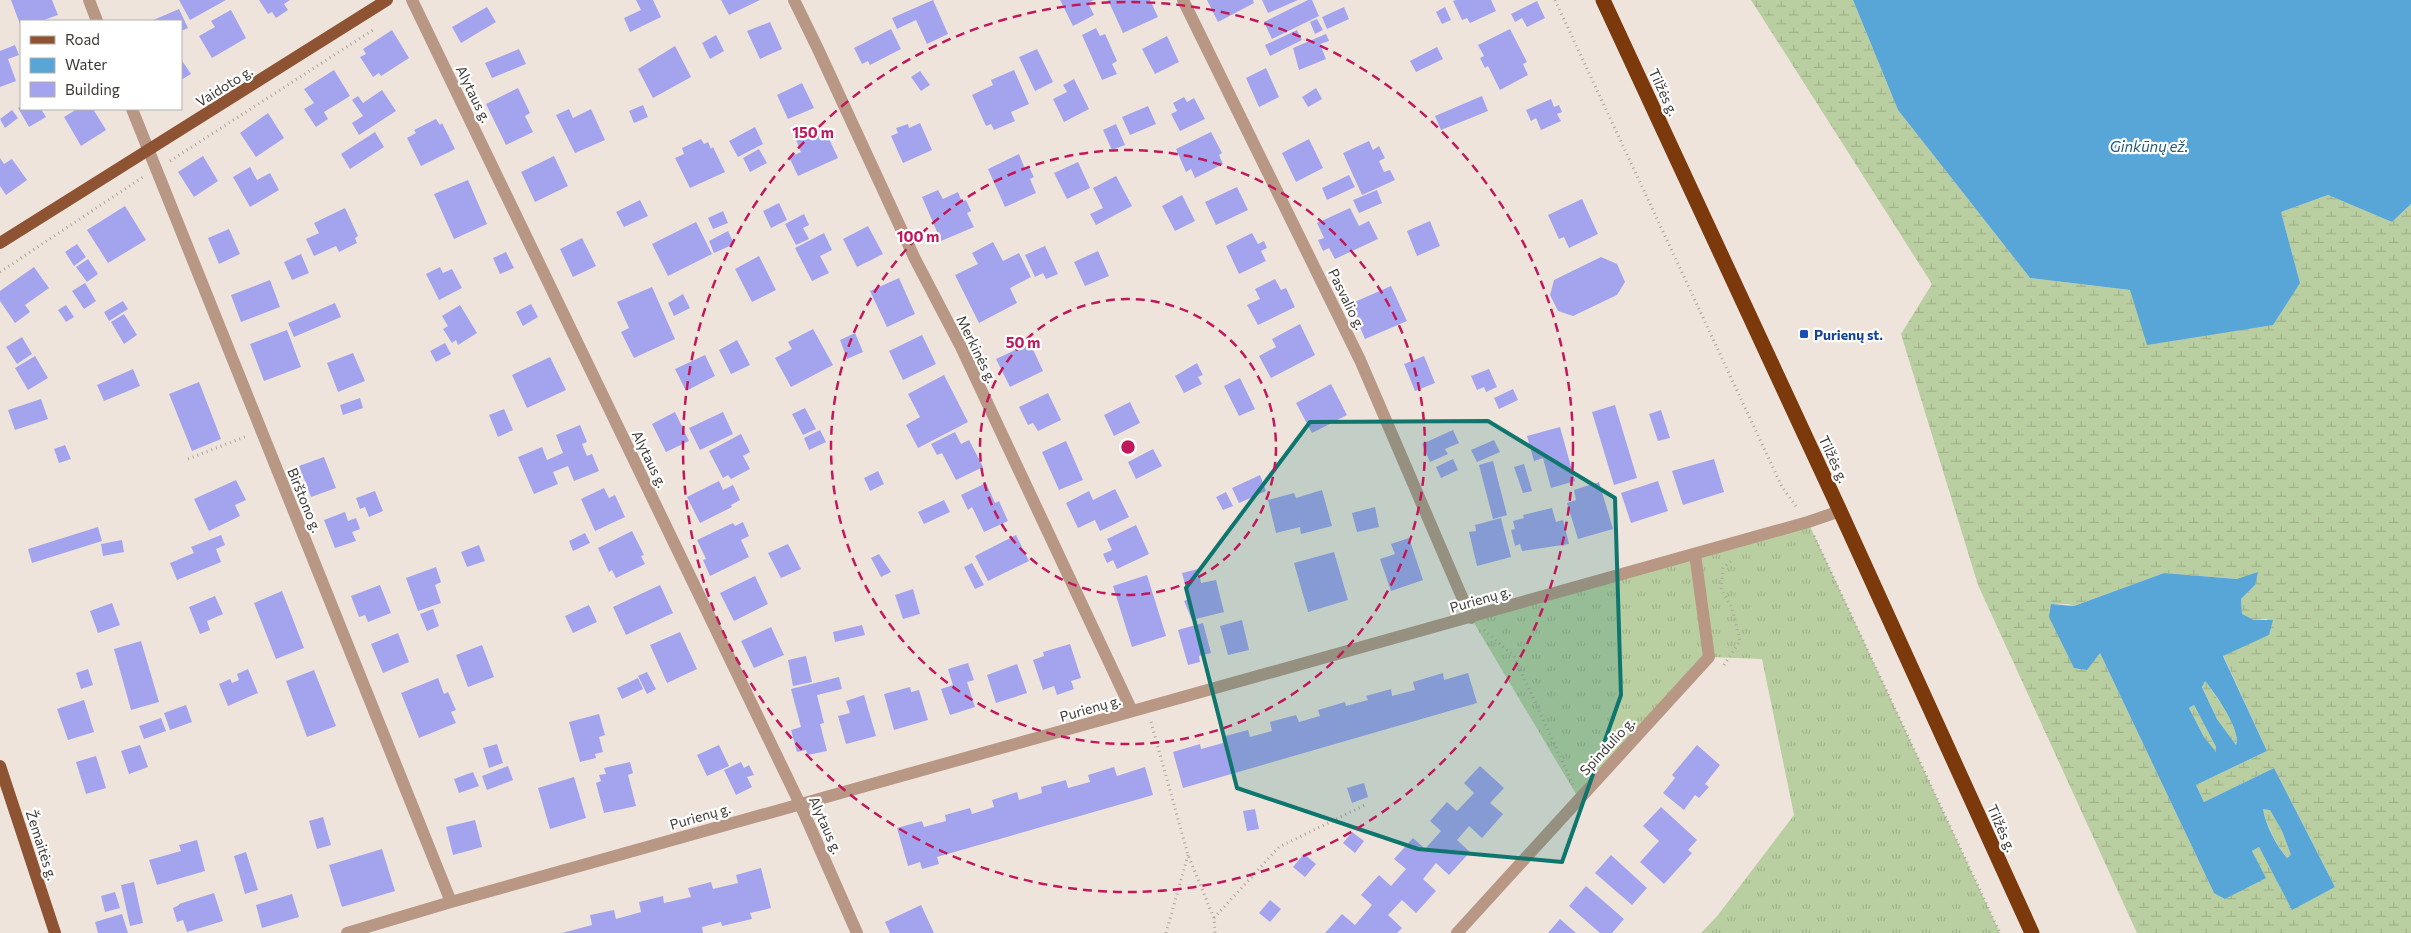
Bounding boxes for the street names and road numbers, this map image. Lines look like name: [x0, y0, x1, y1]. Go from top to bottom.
street label: Vaidoto g.: [192, 62, 256, 110]
street label: Alytaus g.: [453, 63, 495, 125]
street label: Tilžės g.: [1646, 66, 1682, 118]
street label: Pasvalio g.: [1325, 266, 1369, 332]
street label: Merkinės g.: [953, 313, 1001, 385]
street label: Alytaus g.: [629, 428, 671, 490]
street label: Tilžės g.: [1816, 433, 1852, 485]
street label: Birštono g.: [284, 465, 326, 535]
street label: Purienų g.: [1448, 582, 1512, 616]
street label: Purienų g.: [1058, 691, 1122, 725]
street label: Spindulio g.: [1576, 713, 1638, 779]
street label: Alytaus g.: [806, 794, 846, 856]
street label: Purienų g.: [668, 799, 732, 833]
street label: Tilžės g.: [1984, 802, 2020, 854]
street label: Žemaitės g.: [23, 808, 61, 882]

